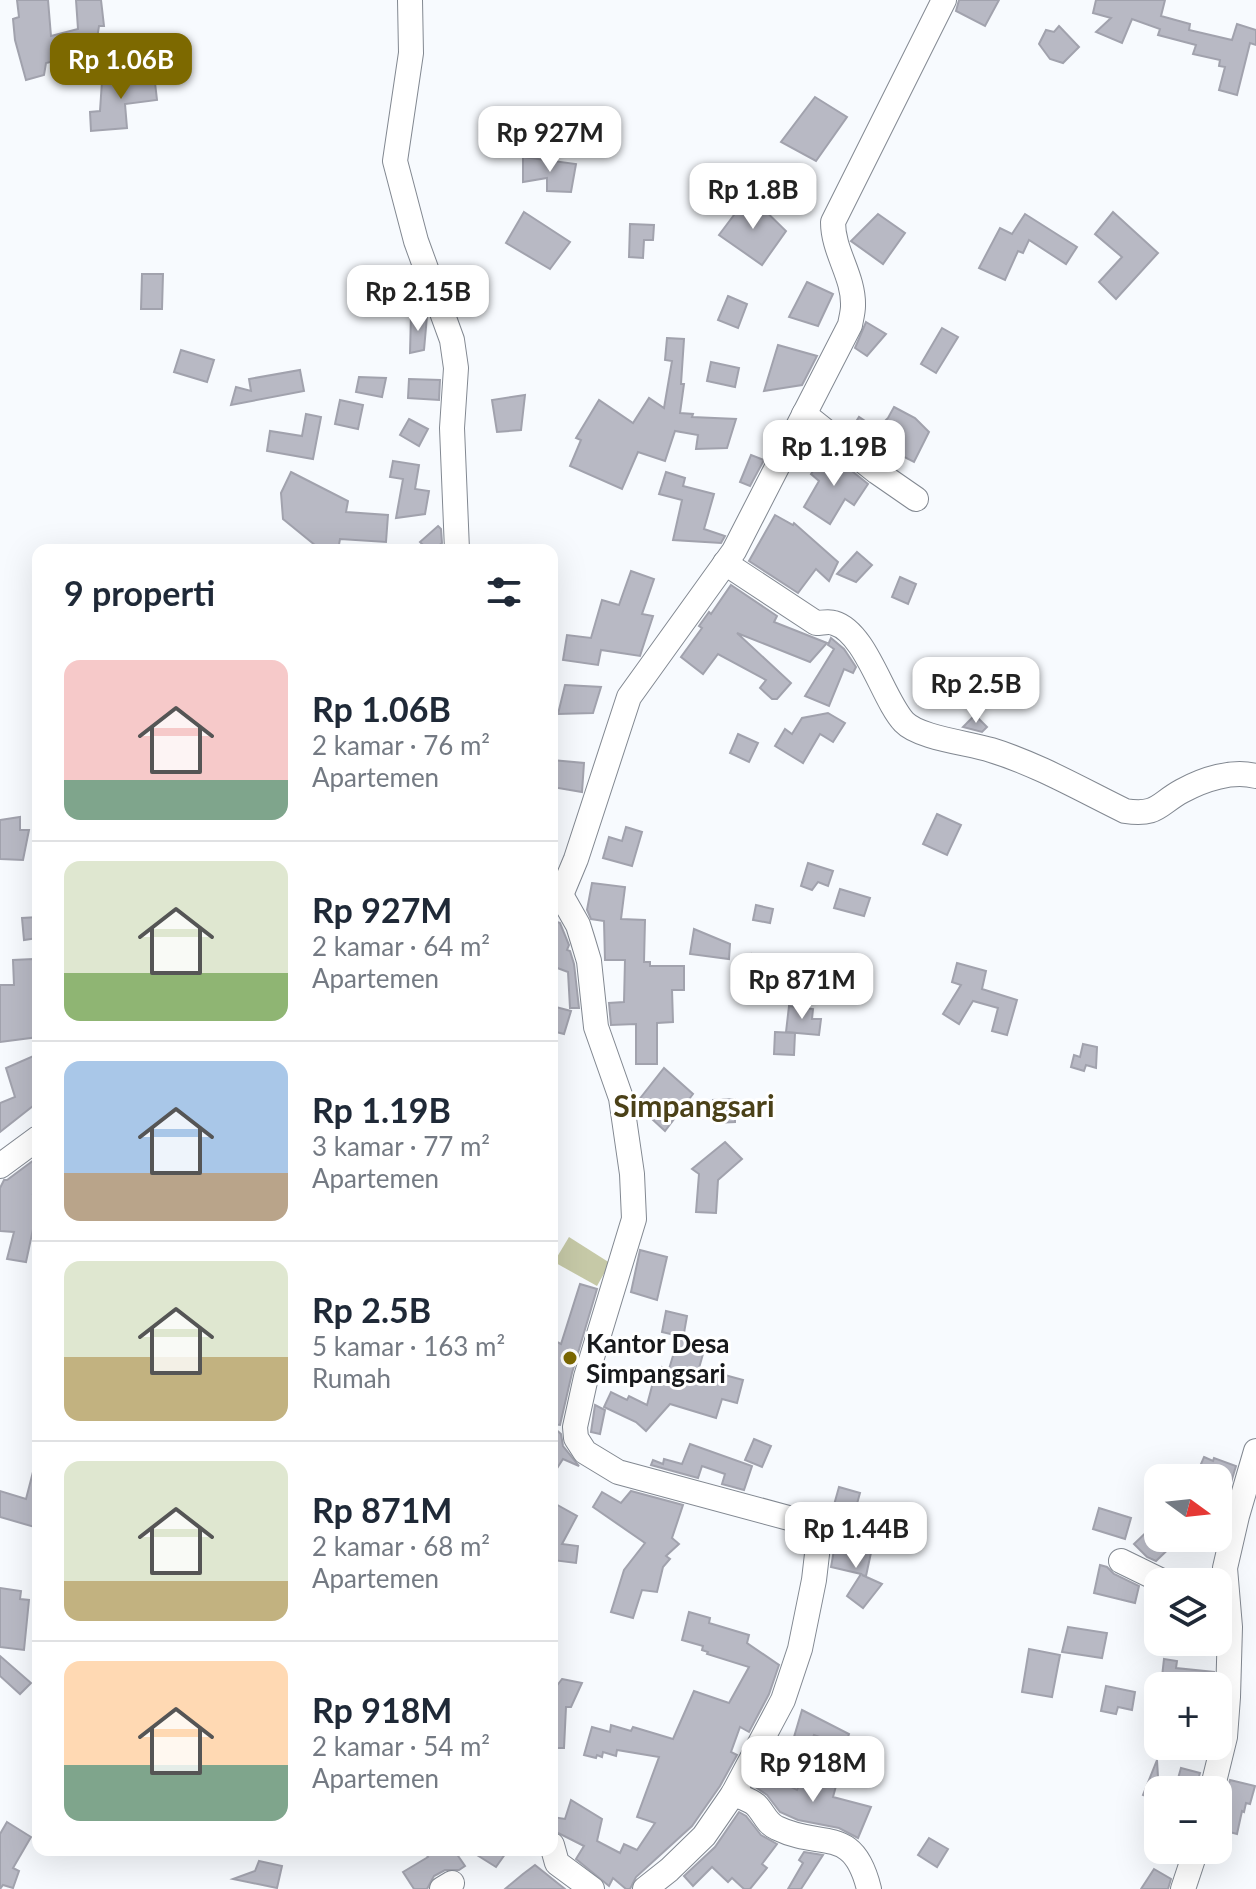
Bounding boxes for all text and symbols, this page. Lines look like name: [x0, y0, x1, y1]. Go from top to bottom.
pin: Rp 1.06B: [38, 33, 204, 101]
text: Rp 1.06B: [68, 43, 174, 75]
pin: Rp 927M: [476, 106, 624, 174]
text: Rp 927M: [496, 116, 604, 148]
pin: Rp 1.8B: [679, 163, 827, 231]
text: Rp 1.8B: [707, 173, 799, 205]
pin: Rp 2.15B: [335, 265, 501, 333]
text: Rp 2.15B: [365, 275, 471, 307]
pin: Rp 1.19B: [751, 420, 917, 488]
text: Rp 1.19B: [781, 430, 887, 462]
icon: filters: [482, 570, 526, 614]
text: 9 properti: [64, 572, 215, 613]
pin: Rp 2.5B: [902, 657, 1050, 725]
text: Rp 2.5B: [930, 667, 1022, 699]
text: Rp 1.06B: [312, 688, 451, 729]
icon: home: [128, 692, 224, 788]
text: 2 kamar · 76 m²: [312, 729, 490, 761]
text: Apartemen: [312, 761, 439, 793]
text: Rp 927M: [312, 889, 453, 930]
icon: home: [128, 893, 224, 989]
text: 2 kamar · 64 m²: [312, 930, 490, 962]
pin: Rp 871M: [728, 953, 876, 1021]
text: Apartemen: [312, 962, 439, 994]
text: Rp 871M: [748, 963, 856, 995]
district label: Simpangsari: [613, 1087, 775, 1123]
text: Rp 1.19B: [312, 1089, 451, 1130]
icon: home: [128, 1093, 224, 1189]
text: 3 kamar · 77 m²: [312, 1130, 490, 1162]
text: Apartemen: [312, 1162, 439, 1194]
text: Rp 2.5B: [312, 1289, 431, 1330]
icon: home: [128, 1293, 224, 1389]
place label: Kantor Desa Simpangsari: [586, 1327, 730, 1389]
text: 5 kamar · 163 m²: [312, 1330, 505, 1362]
marker: Kantor Desa Simpangsari: [561, 1349, 579, 1367]
text: Rumah: [312, 1362, 391, 1394]
north arrow: [1144, 1464, 1232, 1552]
map controls: [1144, 1464, 1232, 1864]
text: Rp 871M: [312, 1489, 453, 1530]
icon: home: [128, 1493, 224, 1589]
pin: Rp 1.44B: [773, 1502, 939, 1570]
text: Rp 1.44B: [803, 1512, 909, 1544]
text: 2 kamar · 68 m²: [312, 1530, 490, 1562]
text: Apartemen: [312, 1562, 439, 1594]
button: layers: [1144, 1568, 1232, 1656]
button: +: [1144, 1672, 1232, 1760]
text: Rp 918M: [312, 1689, 453, 1730]
icon: home: [128, 1693, 224, 1789]
text: 2 kamar · 54 m²: [312, 1730, 490, 1762]
pin: Rp 918M: [739, 1736, 887, 1804]
text: Rp 918M: [759, 1746, 867, 1778]
text: Apartemen: [312, 1762, 439, 1794]
button: −: [1144, 1776, 1232, 1864]

